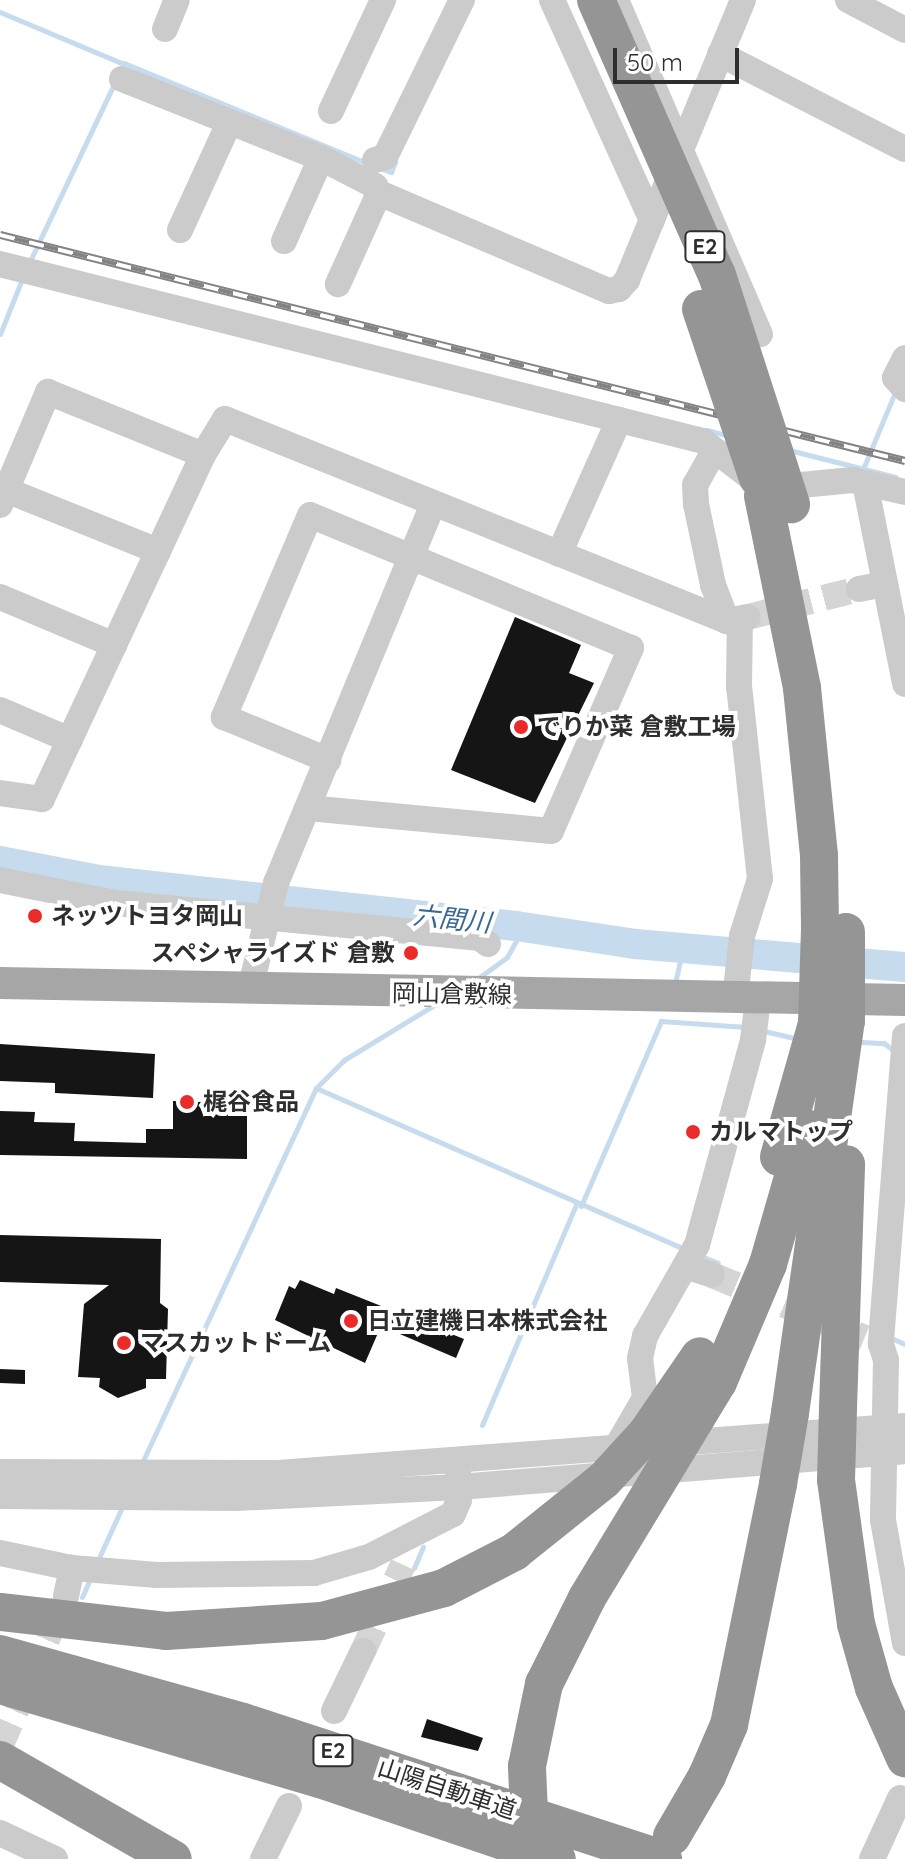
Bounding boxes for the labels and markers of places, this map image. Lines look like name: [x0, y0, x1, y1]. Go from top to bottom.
place label: でりか菜 倉敷工場: [537, 713, 736, 741]
marker: でりか菜 倉敷工場: [512, 718, 530, 736]
place label: ネッツトヨタ岡山: [51, 902, 243, 930]
marker: ネッツトヨタ岡山: [26, 907, 44, 925]
place label: スペシャライズド 倉敷: [148, 939, 395, 967]
marker: スペシャライズド 倉敷: [402, 944, 420, 962]
place label: 梶谷食品: [203, 1088, 299, 1116]
marker: 梶谷食品: [178, 1093, 196, 1111]
place label: カルマトップ: [709, 1118, 853, 1146]
marker: カルマトップ: [684, 1123, 702, 1141]
place label: 日立建機日本株式会社: [367, 1307, 607, 1335]
marker: 日立建機日本株式会社: [342, 1312, 360, 1330]
place label: マスカットドーム: [140, 1329, 332, 1357]
marker: マスカットドーム: [115, 1334, 133, 1352]

